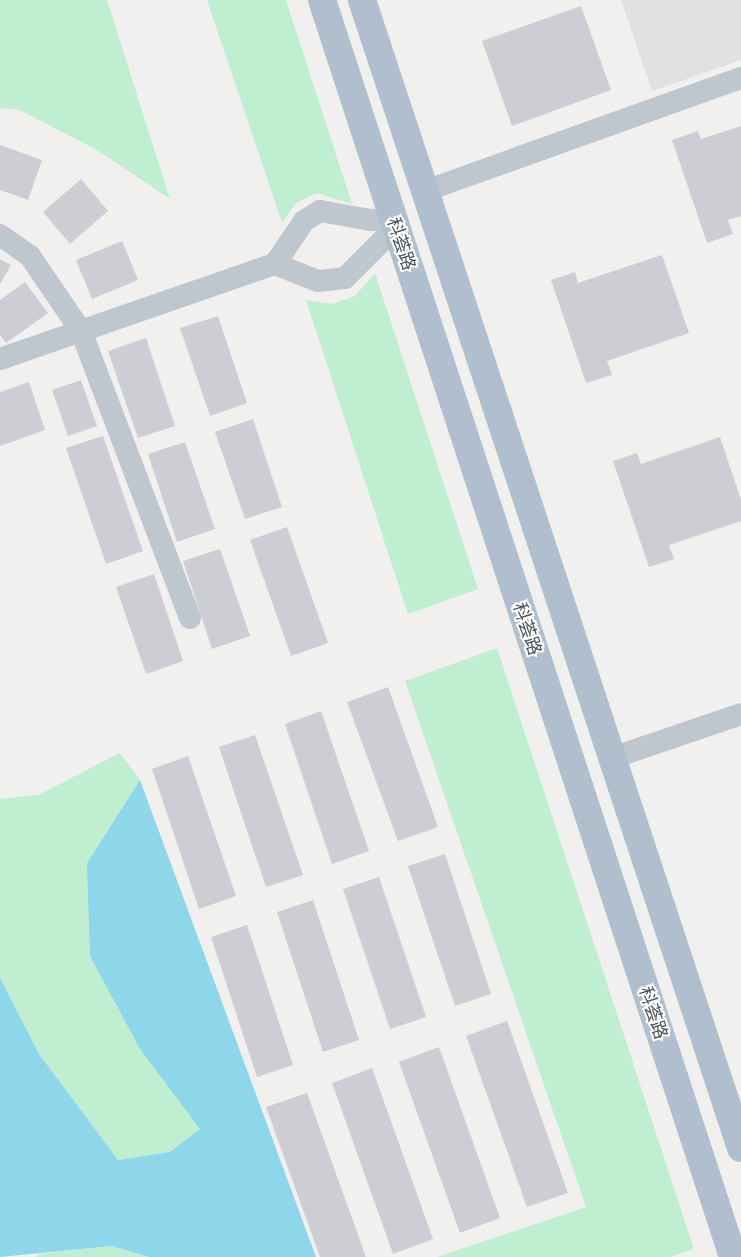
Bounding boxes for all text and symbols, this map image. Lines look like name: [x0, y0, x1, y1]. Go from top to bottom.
street label: 科荟路: [382, 215, 420, 273]
street label: 科荟路: [508, 600, 546, 658]
street label: 科荟路: [634, 984, 672, 1042]

